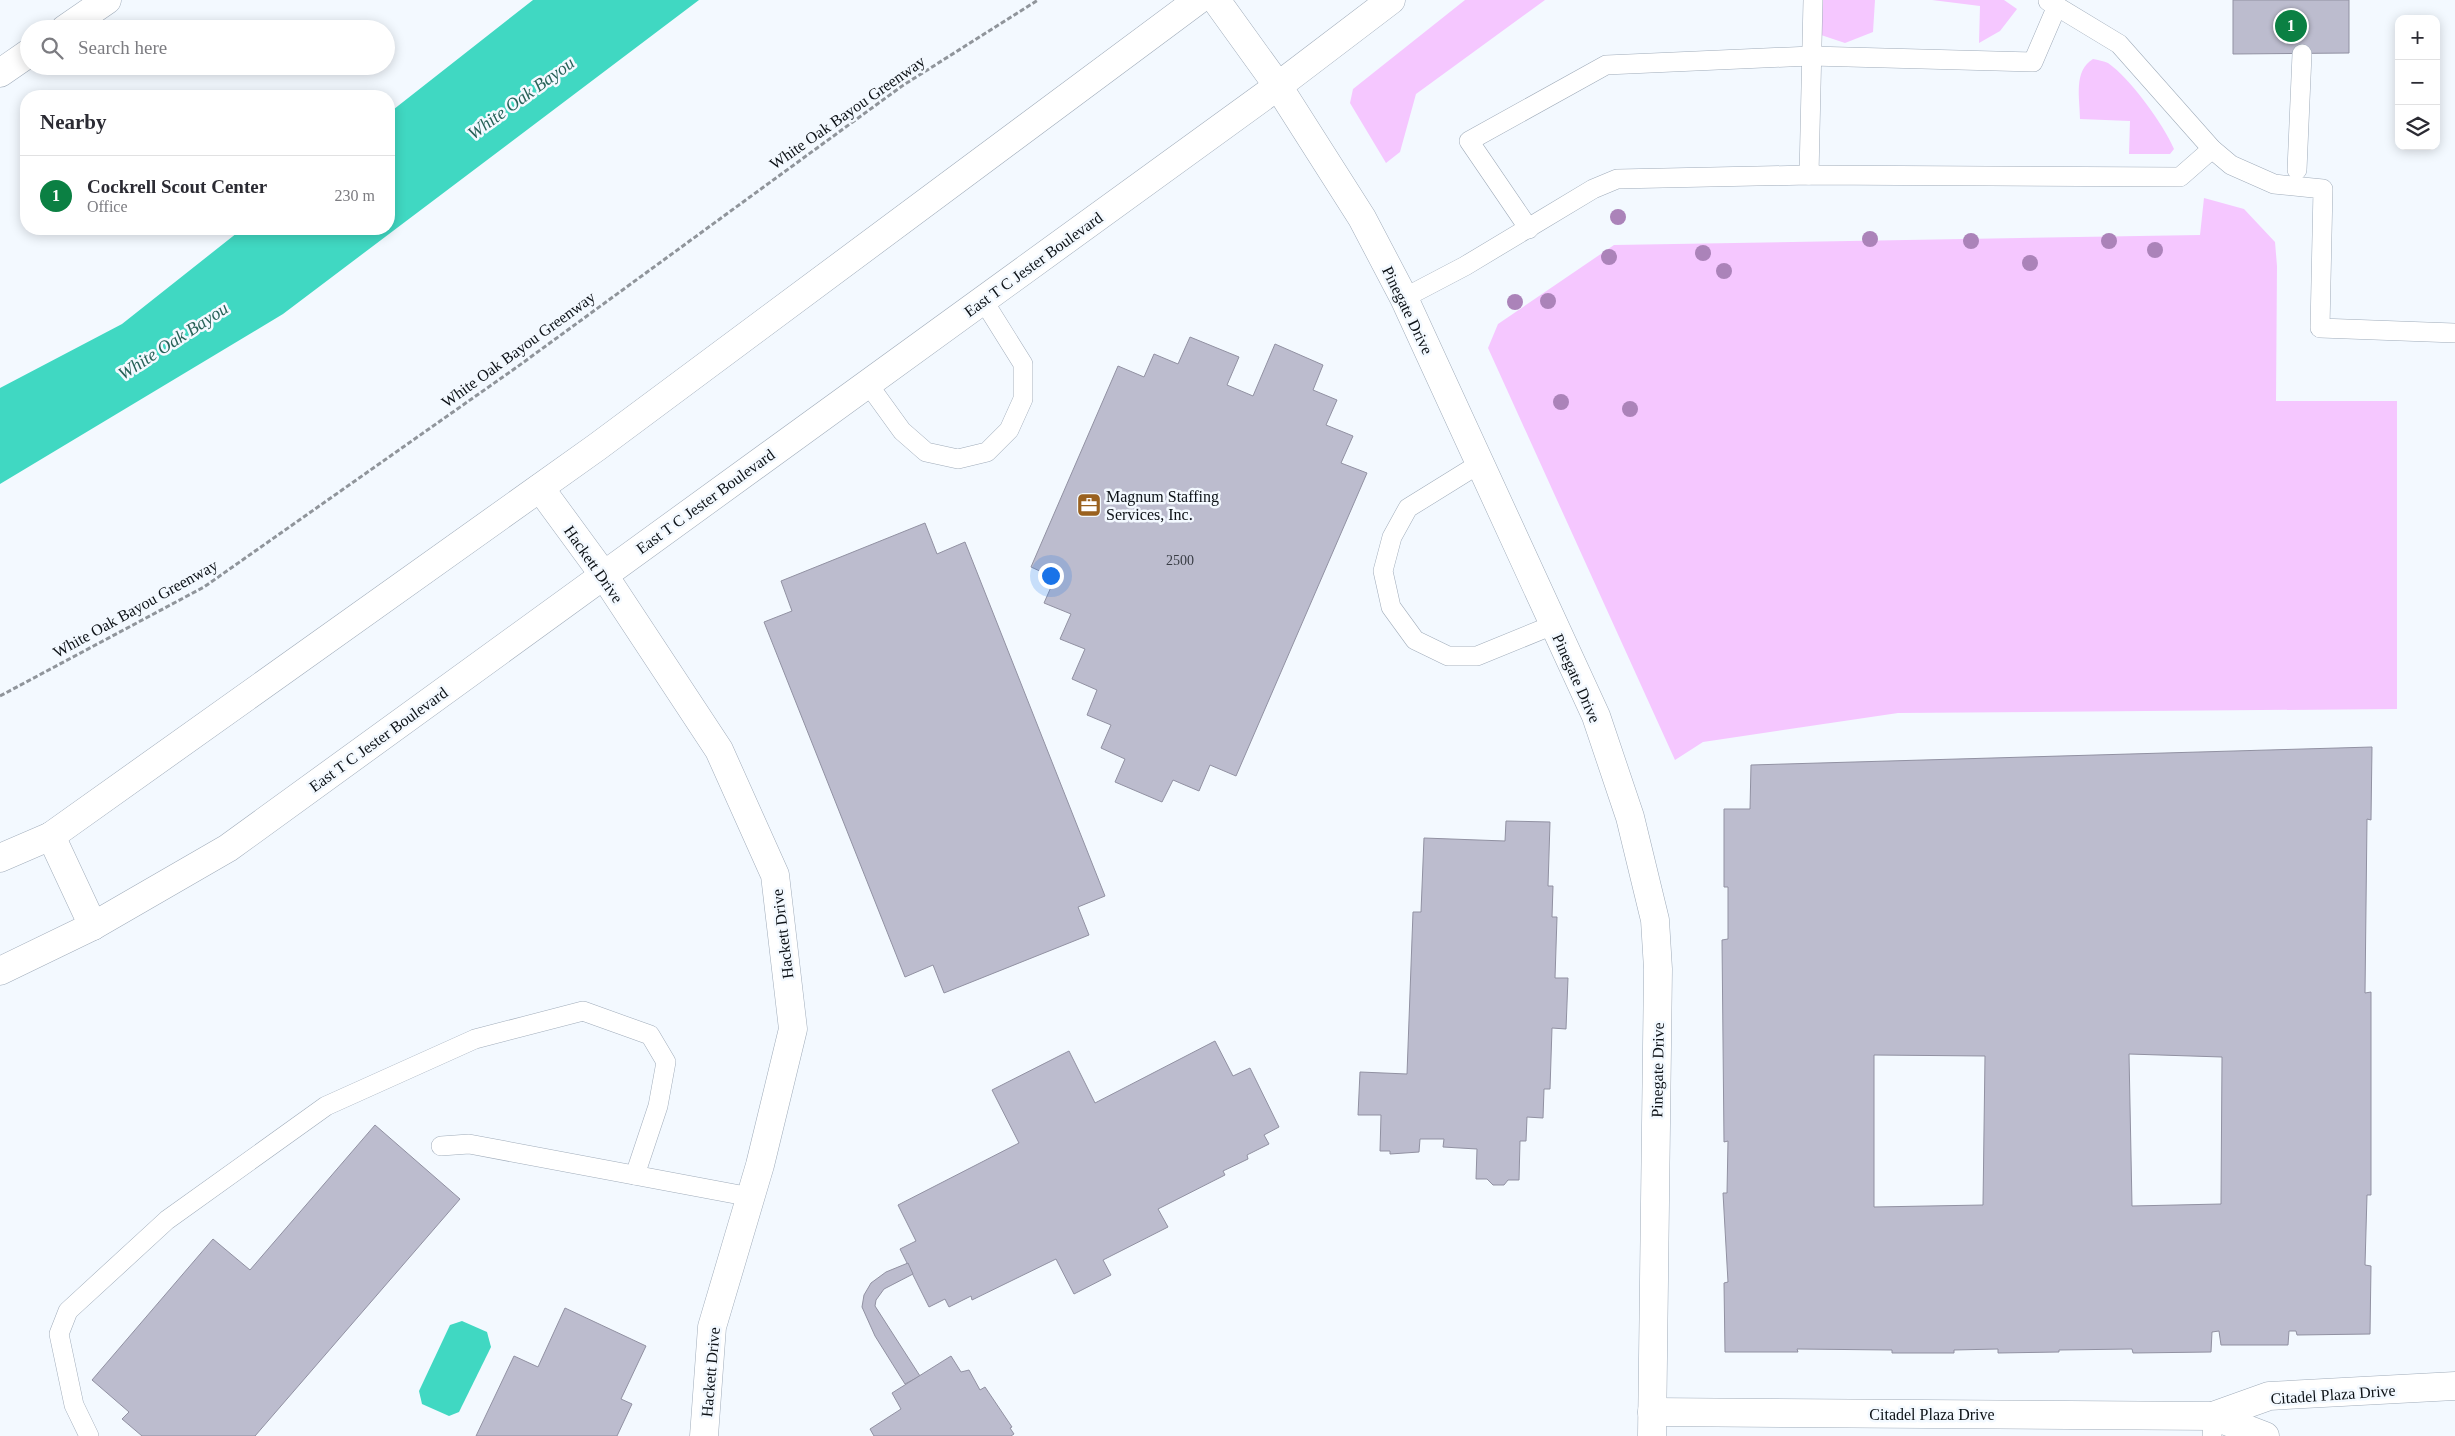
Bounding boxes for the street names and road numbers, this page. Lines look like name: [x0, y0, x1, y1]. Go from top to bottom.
street label: White Oak Bayou Greenway: [767, 52, 929, 173]
street label: East T C Jester Boulevard: [961, 209, 1106, 320]
street label: Pinegate Drive: [1378, 264, 1436, 357]
street label: White Oak Bayou Greenway: [438, 288, 599, 412]
street label: East T C Jester Boulevard: [633, 446, 778, 557]
street label: Hackett Drive: [561, 522, 626, 606]
street label: White Oak Bayou Greenway: [50, 556, 221, 662]
street label: Pinegate Drive: [1548, 631, 1604, 726]
street label: East T C Jester Boulevard: [306, 684, 451, 795]
street label: Hackett Drive: [769, 888, 796, 980]
street label: Pinegate Drive: [1648, 1022, 1668, 1118]
street label: Hackett Drive: [698, 1326, 723, 1418]
street label: Citadel Plaza Drive: [2270, 1382, 2396, 1407]
street label: Citadel Plaza Drive: [1869, 1406, 1995, 1423]

